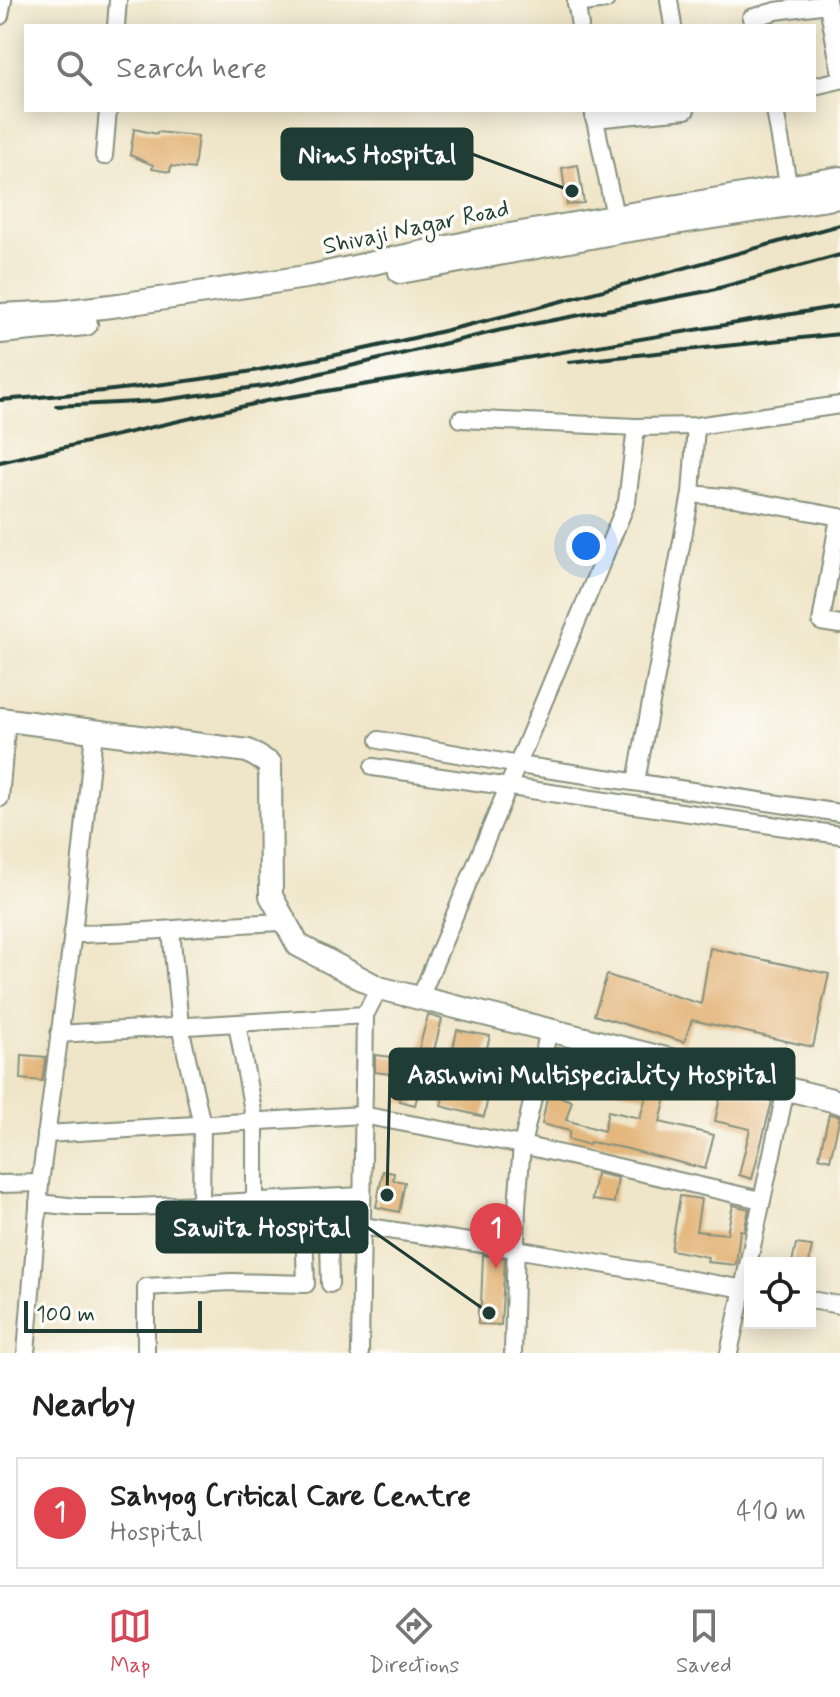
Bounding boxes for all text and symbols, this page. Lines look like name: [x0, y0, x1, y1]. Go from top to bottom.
search box: [24, 24, 816, 112]
icon: search: [52, 46, 96, 90]
text: Search here: [116, 49, 267, 88]
callout: Nims Hospital: [282, 129, 472, 179]
text: Nims Hospital: [298, 139, 456, 173]
street label: Shivaji Nagar Road: [320, 193, 512, 265]
your location: [566, 526, 606, 566]
callout: Aashwini Multispeciality Hospital: [390, 1049, 794, 1099]
text: Aashwini Multispeciality Hospital: [407, 1059, 777, 1093]
callout: Sawita Hospital: [157, 1202, 367, 1252]
pin: 1: [470, 1203, 522, 1269]
text: Sawita Hospital: [173, 1212, 351, 1246]
map controls: [744, 1257, 816, 1329]
button: locate: [744, 1257, 816, 1329]
scale bar: [24, 1297, 202, 1333]
text: 100 m: [36, 1301, 95, 1329]
text: Nearby: [32, 1383, 136, 1428]
text: Sahyog Critical Care Centre: [110, 1477, 471, 1516]
text: 1: [54, 1496, 66, 1530]
text: 410 m: [736, 1496, 806, 1530]
text: Hospital: [110, 1516, 203, 1550]
tab: Map: [108, 1604, 152, 1680]
tab: Directions: [369, 1604, 459, 1680]
tab: Saved: [676, 1604, 732, 1680]

